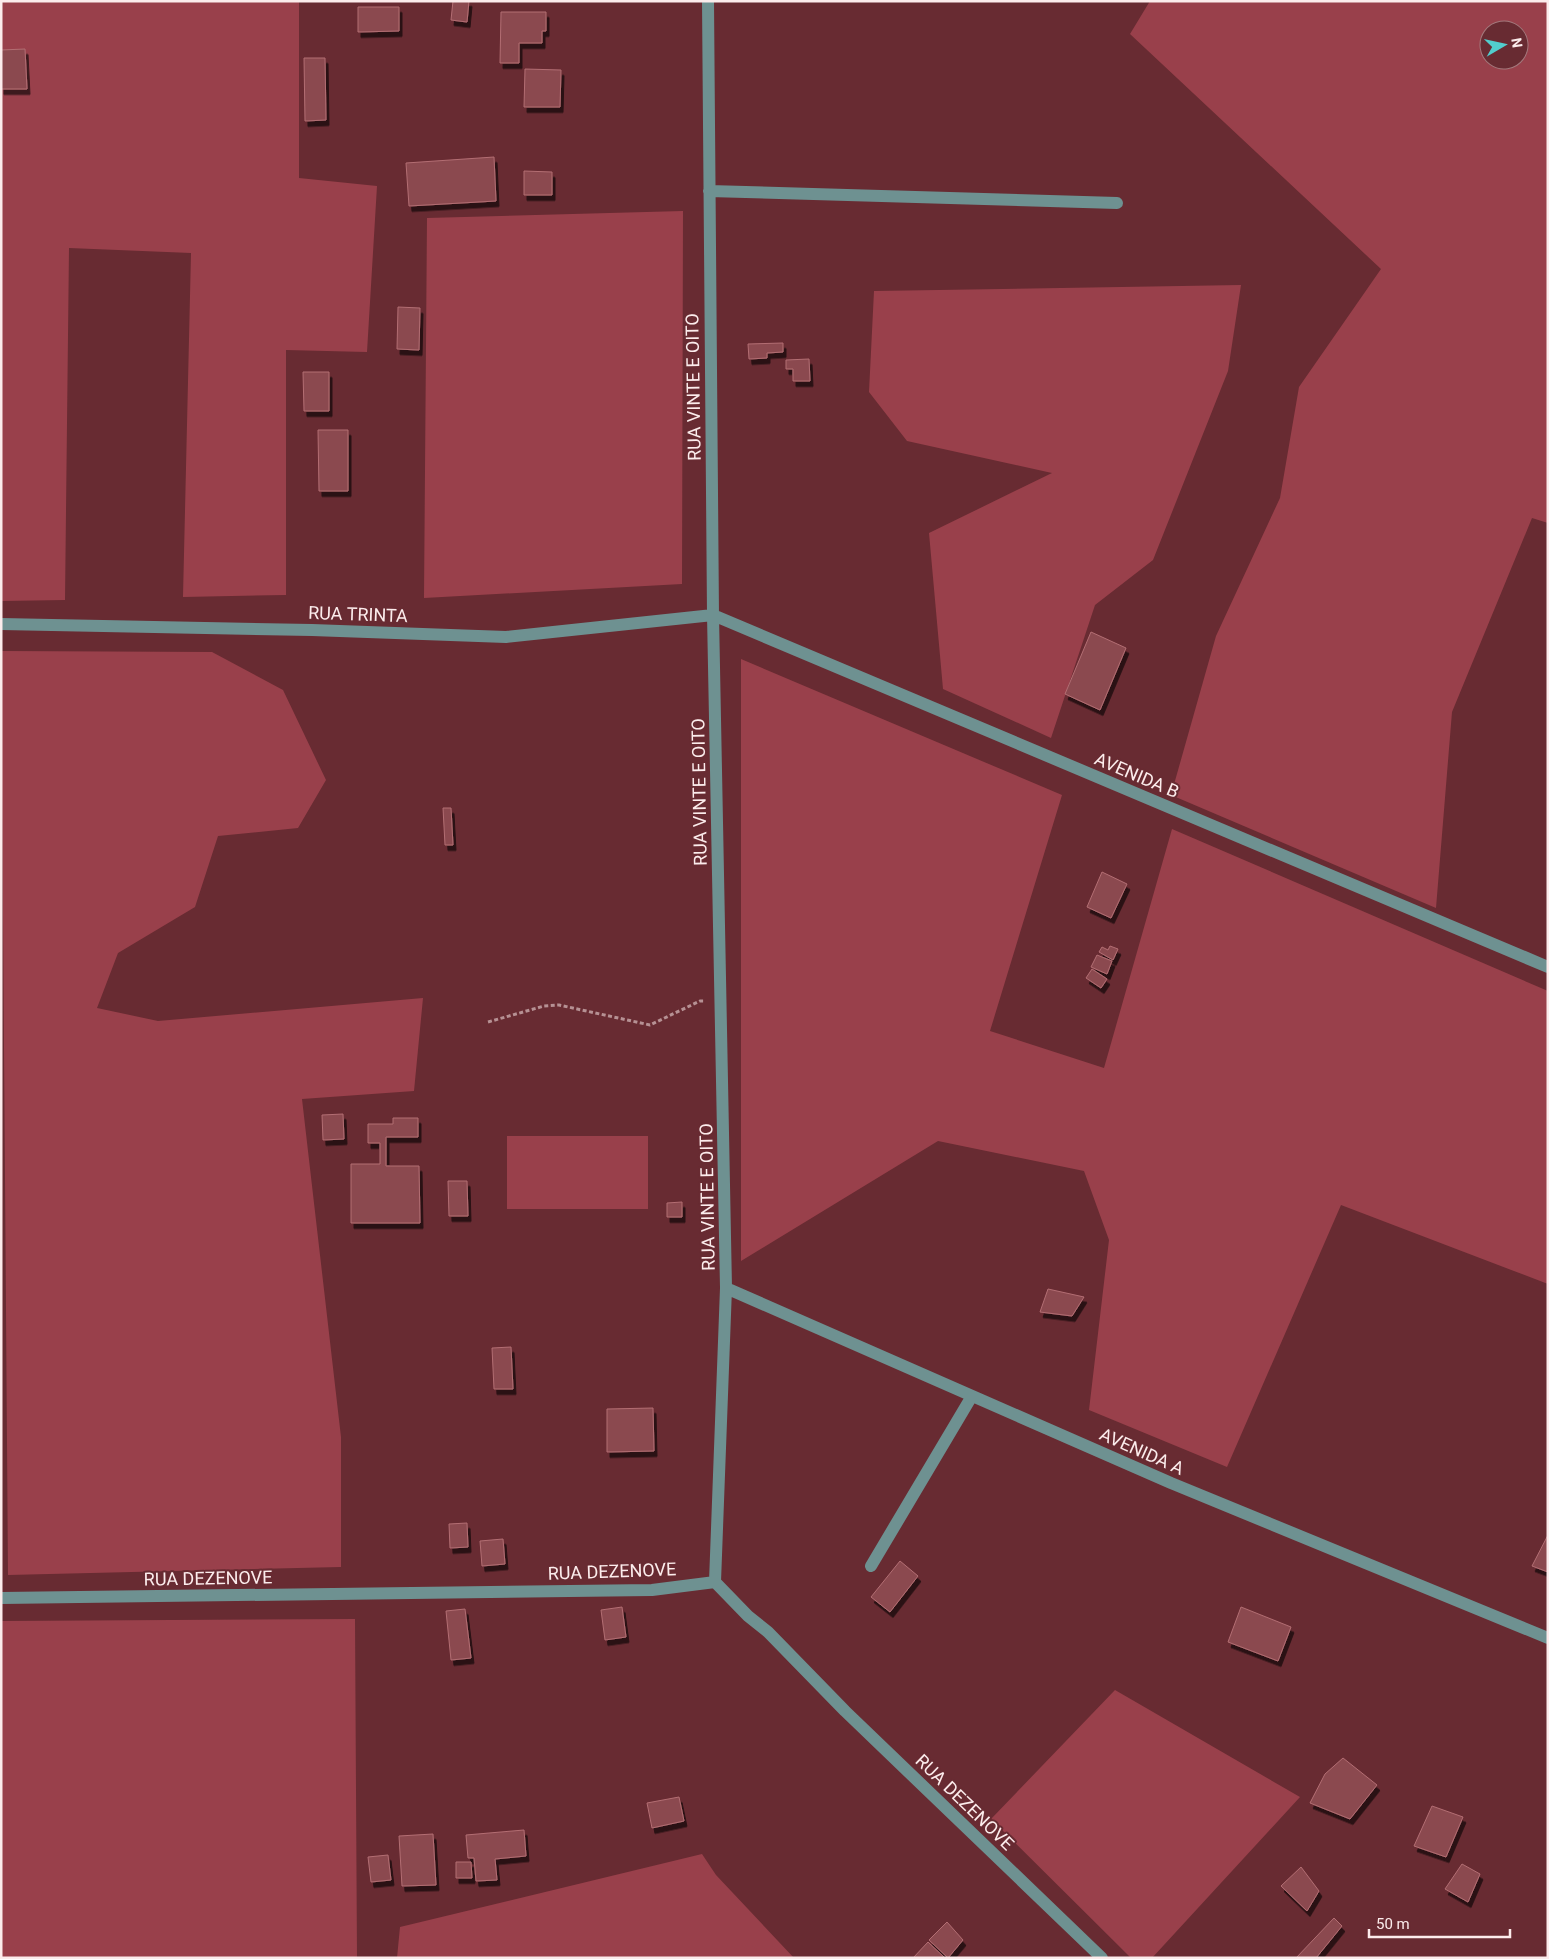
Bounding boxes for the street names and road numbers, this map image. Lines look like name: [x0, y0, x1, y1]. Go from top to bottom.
street label: RUA VINTE E OITO: [681, 313, 705, 461]
street label: RUA TRINTA: [308, 602, 408, 626]
street label: RUA VINTE E OITO: [687, 718, 711, 866]
street label: AVENIDA B: [1092, 748, 1182, 802]
street label: RUA VINTE E OITO: [695, 1123, 719, 1271]
street label: AVENIDA A: [1097, 1423, 1188, 1479]
street label: RUA DEZENOVE: [547, 1558, 677, 1584]
street label: RUA DEZENOVE: [144, 1566, 272, 1590]
street label: RUA DEZENOVE: [911, 1750, 1019, 1854]

